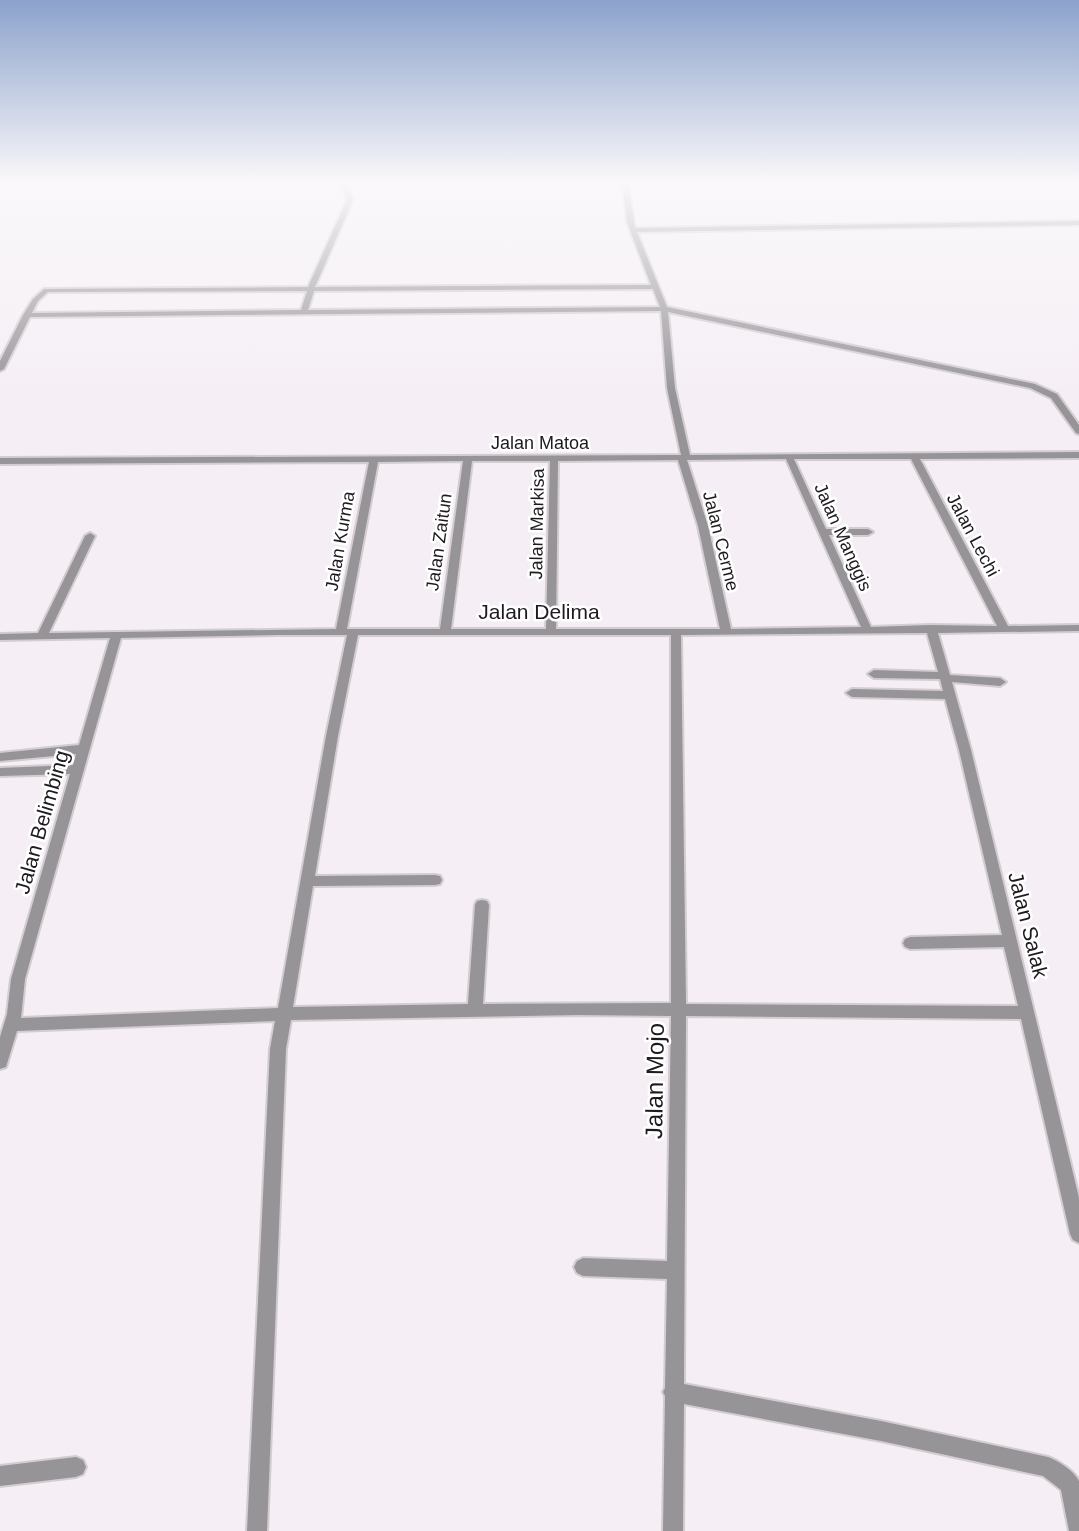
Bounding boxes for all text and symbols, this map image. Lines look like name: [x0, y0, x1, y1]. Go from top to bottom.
street label: Jalan Matoa: [491, 433, 590, 453]
street label: Jalan Markisa: [526, 467, 548, 580]
street label: Jalan Manggis: [810, 480, 876, 594]
street label: Jalan Kurma: [321, 489, 359, 593]
street label: Jalan Cerme: [699, 489, 743, 593]
street label: Jalan Lechi: [943, 490, 1003, 580]
street label: Jalan Zaitun: [422, 492, 456, 592]
street label: Jalan Delima: [478, 600, 600, 623]
street label: Jalan Belimbing: [10, 747, 73, 896]
street label: Jalan Salak: [1004, 869, 1053, 981]
street label: Jalan Mojo: [640, 1023, 669, 1139]

